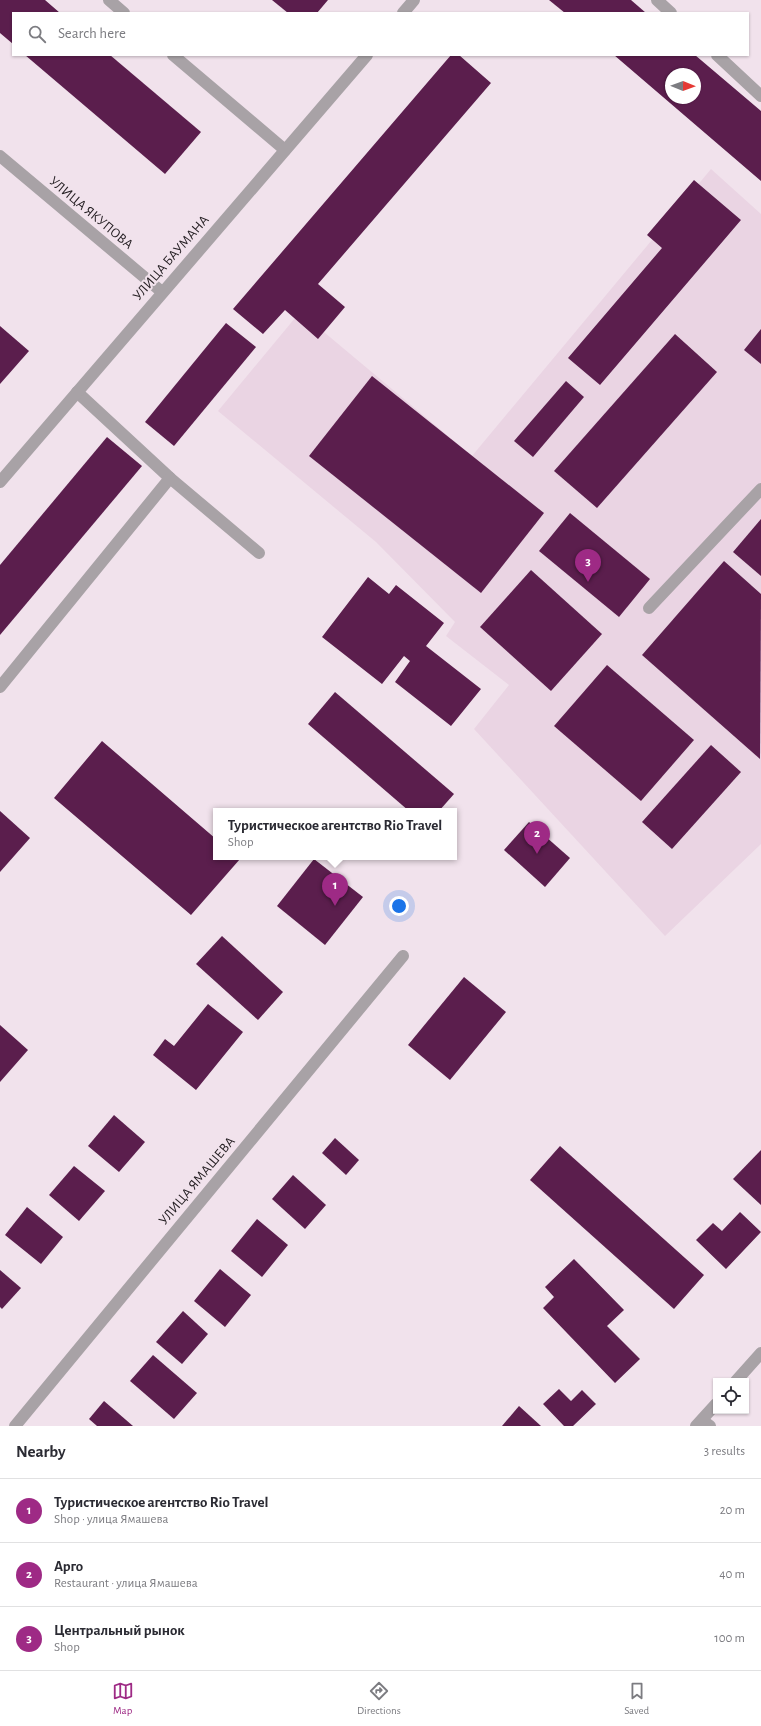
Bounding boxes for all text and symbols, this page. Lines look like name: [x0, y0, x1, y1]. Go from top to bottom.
search box: [12, 12, 749, 56]
icon: search: [26, 23, 48, 45]
text: Search here: [58, 26, 126, 41]
north arrow: [665, 68, 701, 104]
street label: УЛИЦА ЯКУПОВА: [46, 174, 136, 252]
street label: УЛИЦА БАУМАНА: [130, 213, 212, 303]
pin: 3: [575, 549, 601, 582]
popup: [213, 808, 457, 860]
text: Туристическое агентство Rio Travel: [228, 818, 442, 833]
pin: 2: [524, 821, 550, 854]
text: Shop: [228, 836, 254, 849]
pin: 1: [322, 873, 348, 906]
your location: [389, 896, 409, 916]
street label: УЛИЦА ЯМАШЕВА: [156, 1134, 238, 1228]
map controls: [713, 1378, 749, 1414]
button: locate: [713, 1378, 749, 1414]
text: Nearby: [16, 1443, 66, 1460]
text: 3 results: [704, 1445, 745, 1458]
text: Туристическое агентство Rio Travel: [54, 1495, 268, 1510]
text: 1: [27, 1504, 31, 1517]
text: 20 m: [720, 1504, 745, 1517]
text: Shop · улица Ямашева: [54, 1513, 168, 1526]
text: Арго: [54, 1559, 83, 1574]
text: 2: [26, 1568, 32, 1581]
text: 40 m: [719, 1568, 745, 1581]
text: Restaurant · улица Ямашева: [54, 1577, 198, 1590]
text: Центральный рынок: [54, 1623, 185, 1638]
text: 3: [26, 1632, 32, 1645]
text: 100 m: [714, 1632, 745, 1645]
text: Shop: [54, 1641, 80, 1654]
tab: Map: [112, 1680, 134, 1717]
tab: Directions: [357, 1680, 401, 1717]
tab: Saved: [624, 1680, 649, 1717]

